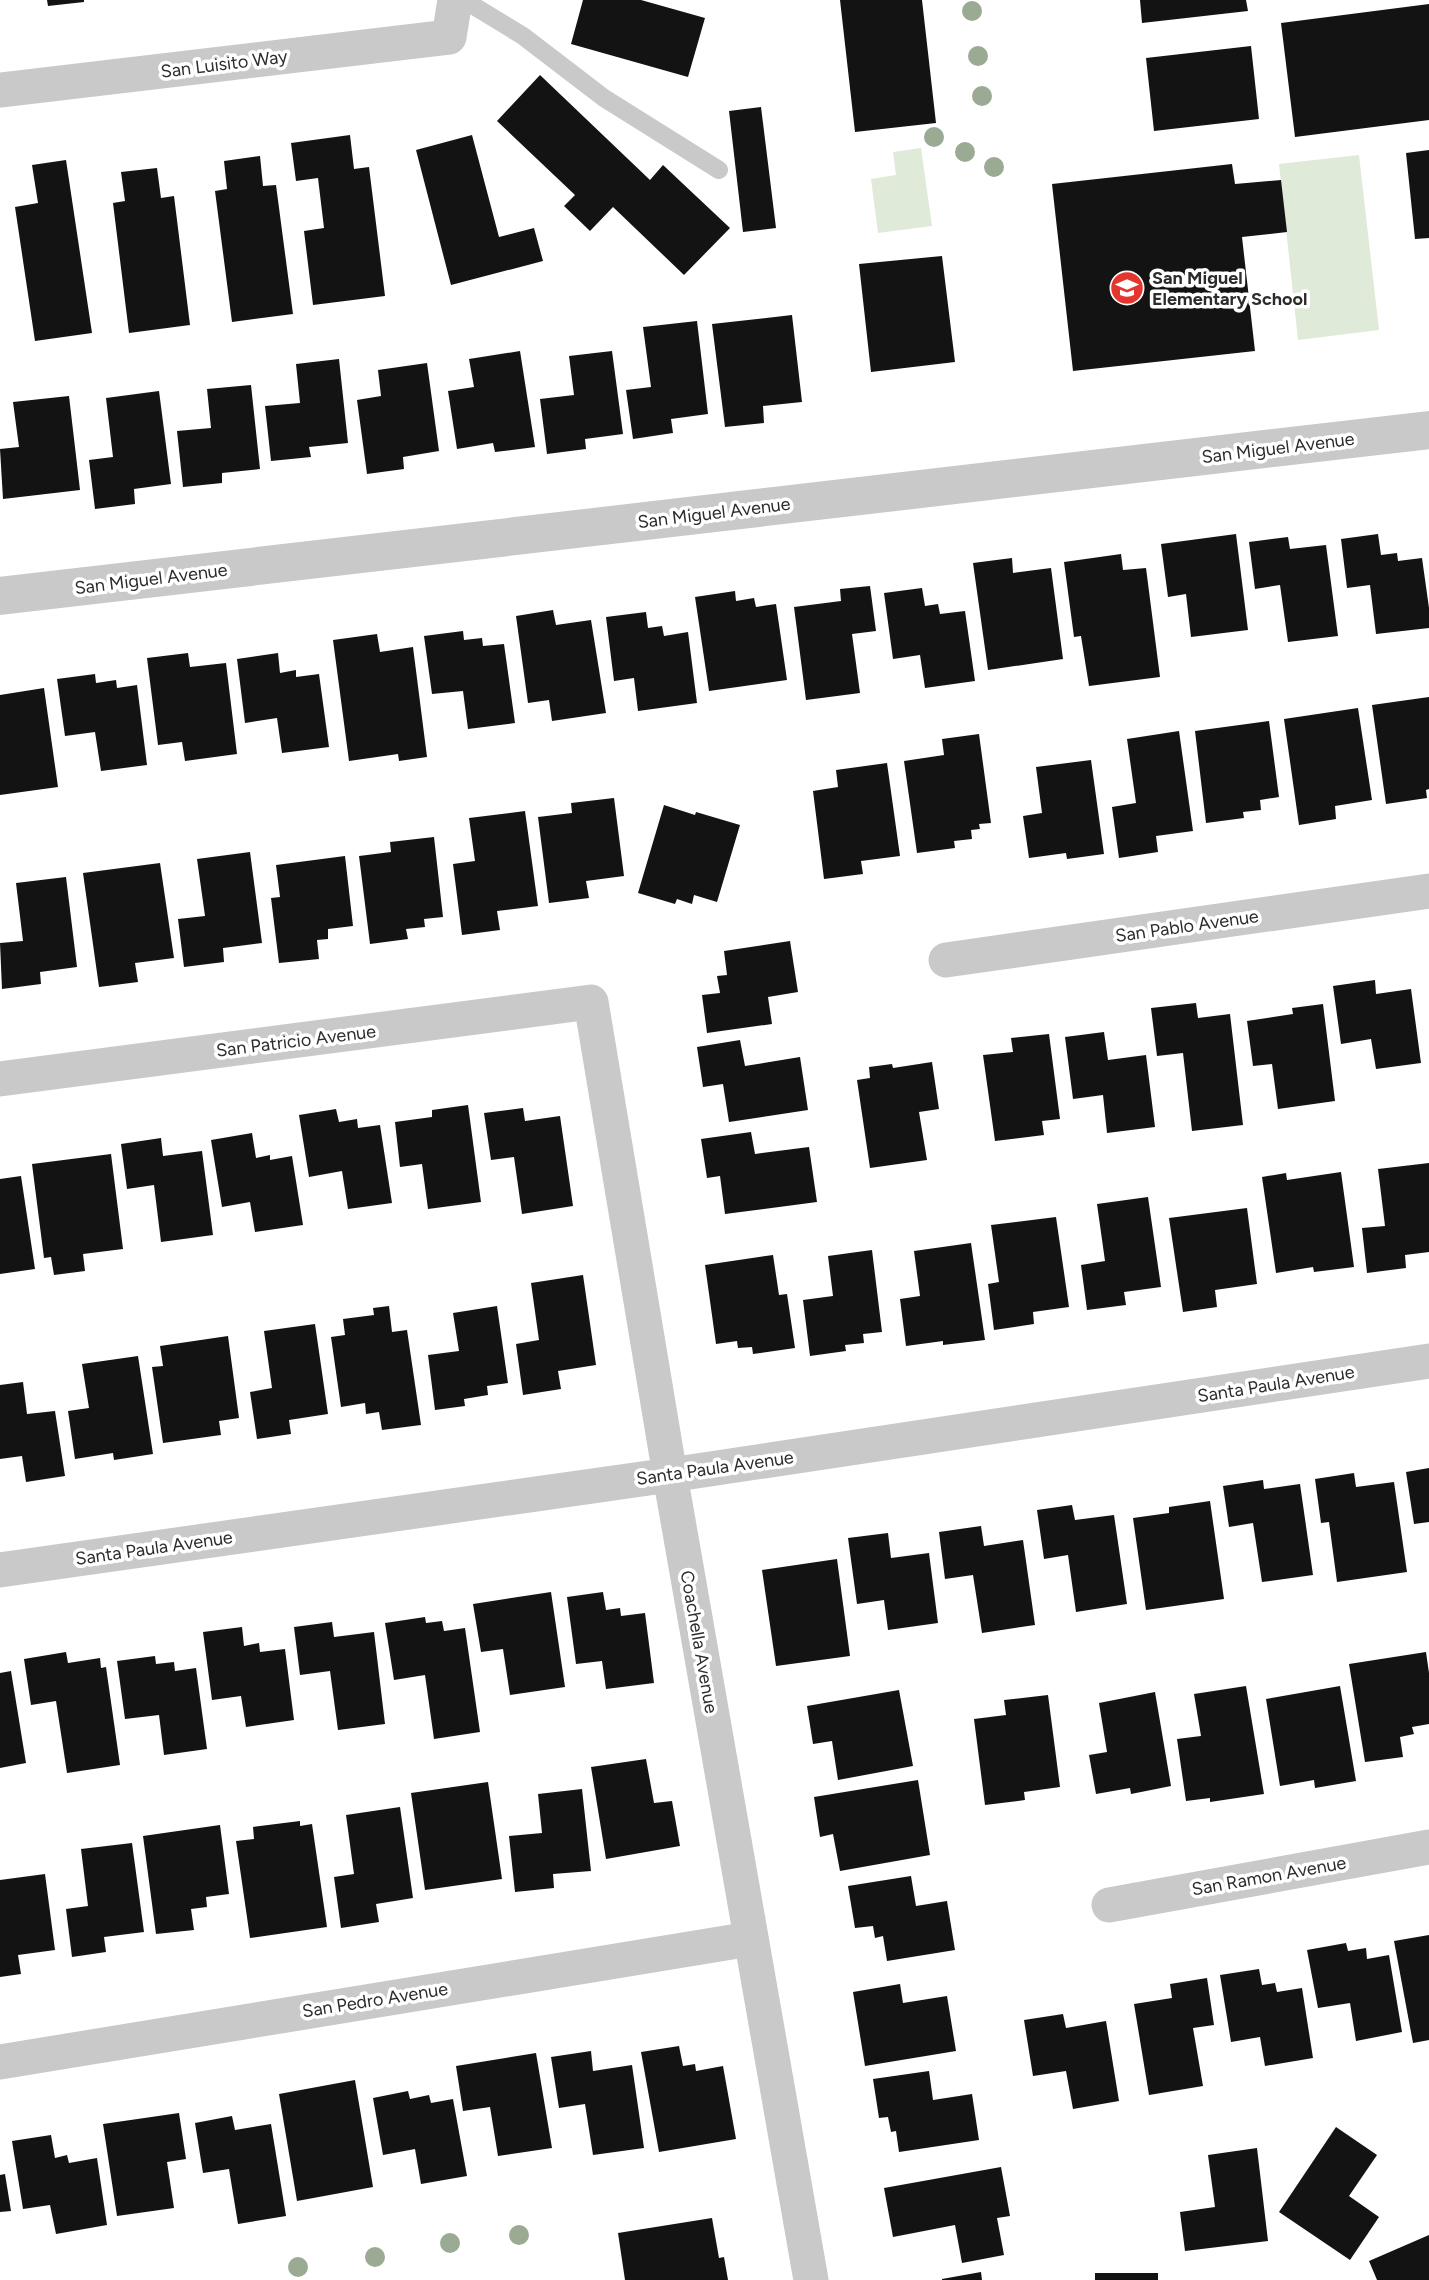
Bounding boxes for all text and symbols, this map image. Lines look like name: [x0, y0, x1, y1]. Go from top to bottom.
street label: San Luisito Way: [159, 45, 289, 83]
place label: San Miguel Elementary School: [1152, 267, 1307, 310]
school or university icon: San Miguel Elementary School: [1108, 269, 1146, 307]
street label: San Miguel Avenue: [1200, 428, 1356, 468]
street label: San Miguel Avenue: [636, 493, 792, 533]
street label: San Miguel Avenue: [73, 559, 229, 599]
street label: San Pablo Avenue: [1114, 905, 1260, 947]
street label: San Patricio Avenue: [215, 1020, 377, 1062]
street label: Santa Paula Avenue: [1196, 1361, 1356, 1407]
street label: Santa Paula Avenue: [635, 1446, 795, 1490]
street label: Santa Paula Avenue: [74, 1526, 234, 1570]
street label: Coachella Avenue: [676, 1569, 722, 1715]
street label: San Ramon Avenue: [1190, 1852, 1348, 1900]
street label: San Pedro Avenue: [301, 1978, 450, 2022]

